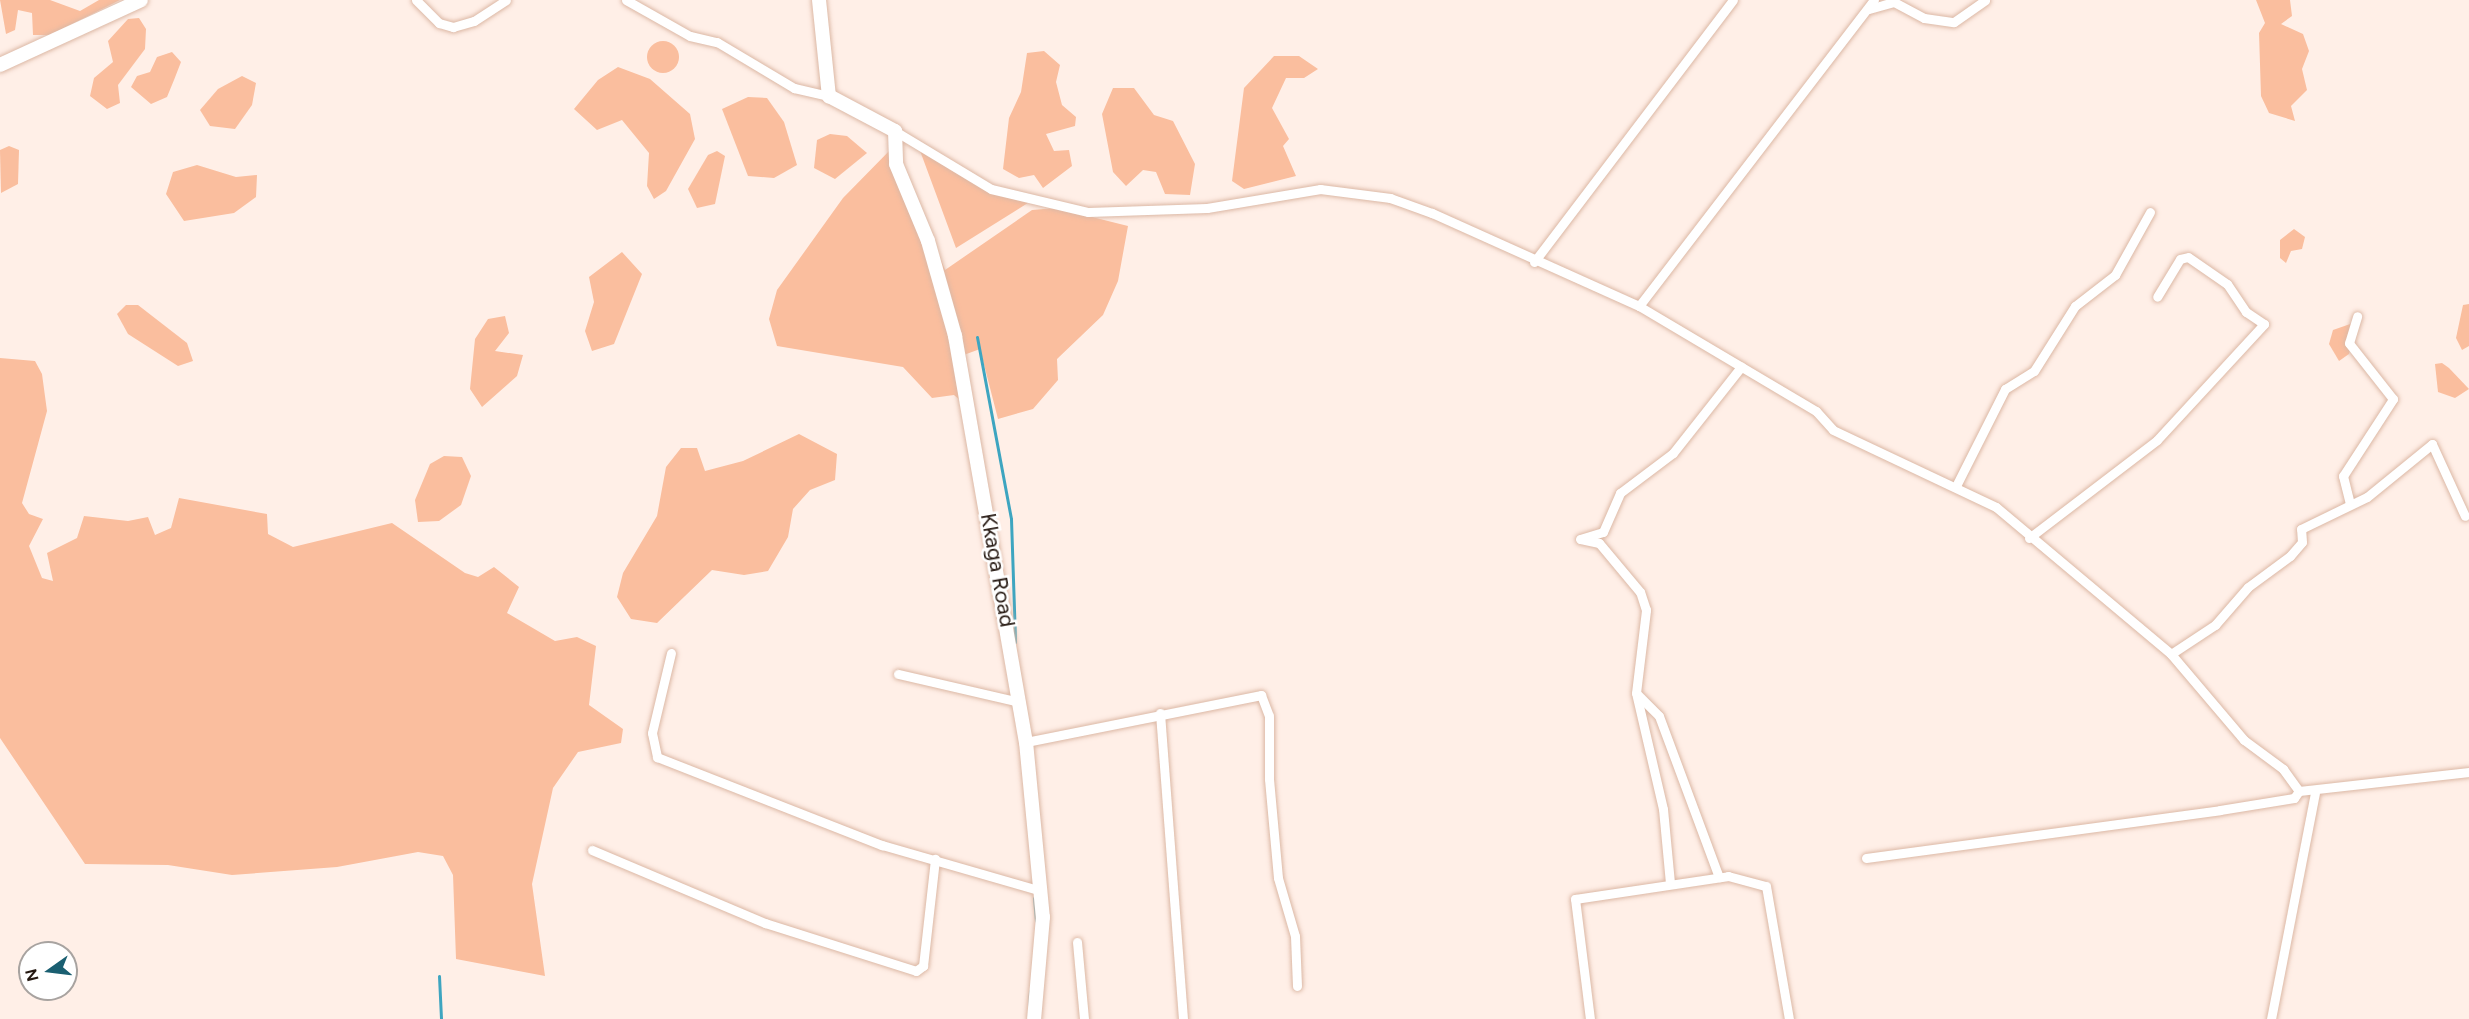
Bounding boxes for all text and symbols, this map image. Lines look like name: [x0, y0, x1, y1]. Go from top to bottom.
street label: Kkaga Road: [975, 511, 1021, 629]
north arrow: [18, 941, 78, 1001]
text: N: [21, 967, 43, 983]

